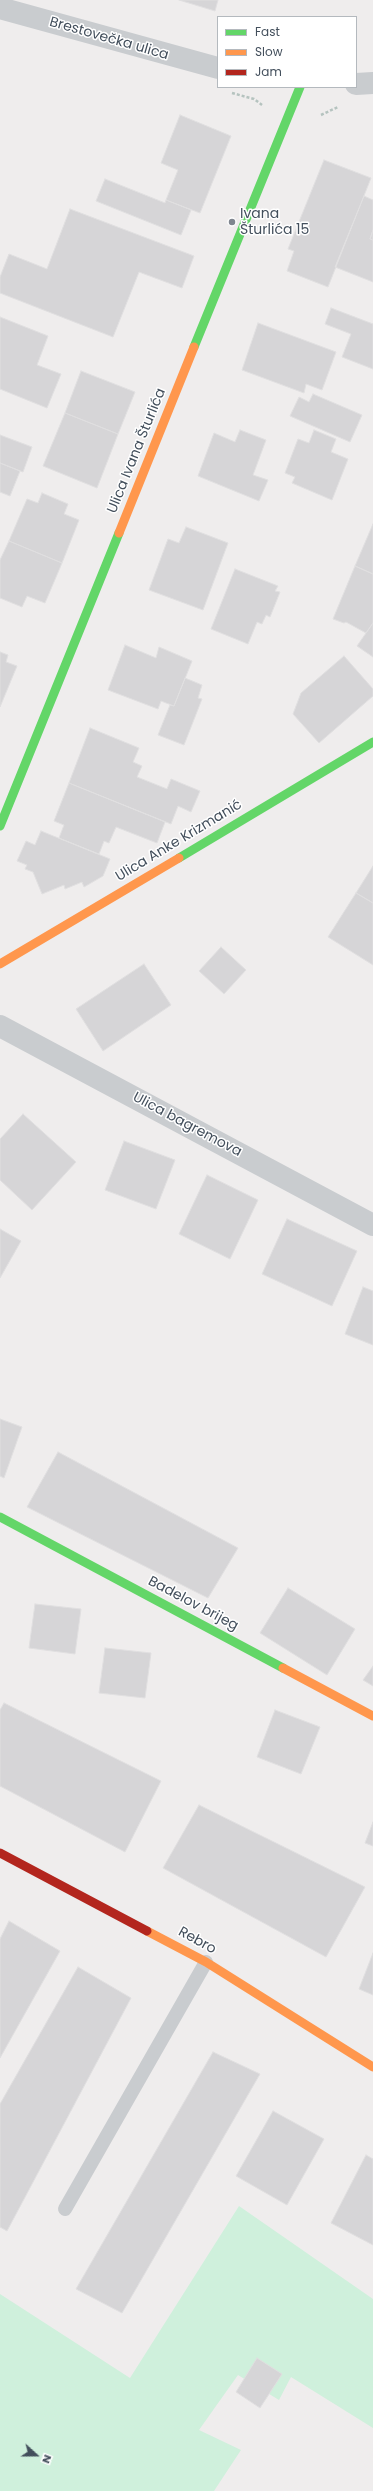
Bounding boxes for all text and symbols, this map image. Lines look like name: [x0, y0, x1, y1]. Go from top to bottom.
street label: Brestovečka ulica: [48, 14, 170, 64]
legend: [217, 16, 357, 88]
text: Fast: [255, 23, 280, 40]
text: Slow: [255, 43, 283, 60]
text: Jam: [255, 63, 282, 80]
place label: Ivana Šturlića 15: [240, 206, 309, 238]
marker: Ivana Šturlića 15: [227, 217, 237, 227]
street label: Ulica Ivana Šturlića: [104, 386, 170, 516]
street label: Ulica Anke Krizmanić: [113, 797, 245, 885]
street label: Ulica bagremova: [130, 1089, 244, 1161]
street label: Badelov brijeg: [145, 1573, 241, 1635]
street label: Rebro: [175, 1924, 219, 1958]
north arrow: [16, 2435, 56, 2475]
text: N: [38, 2453, 56, 2466]

